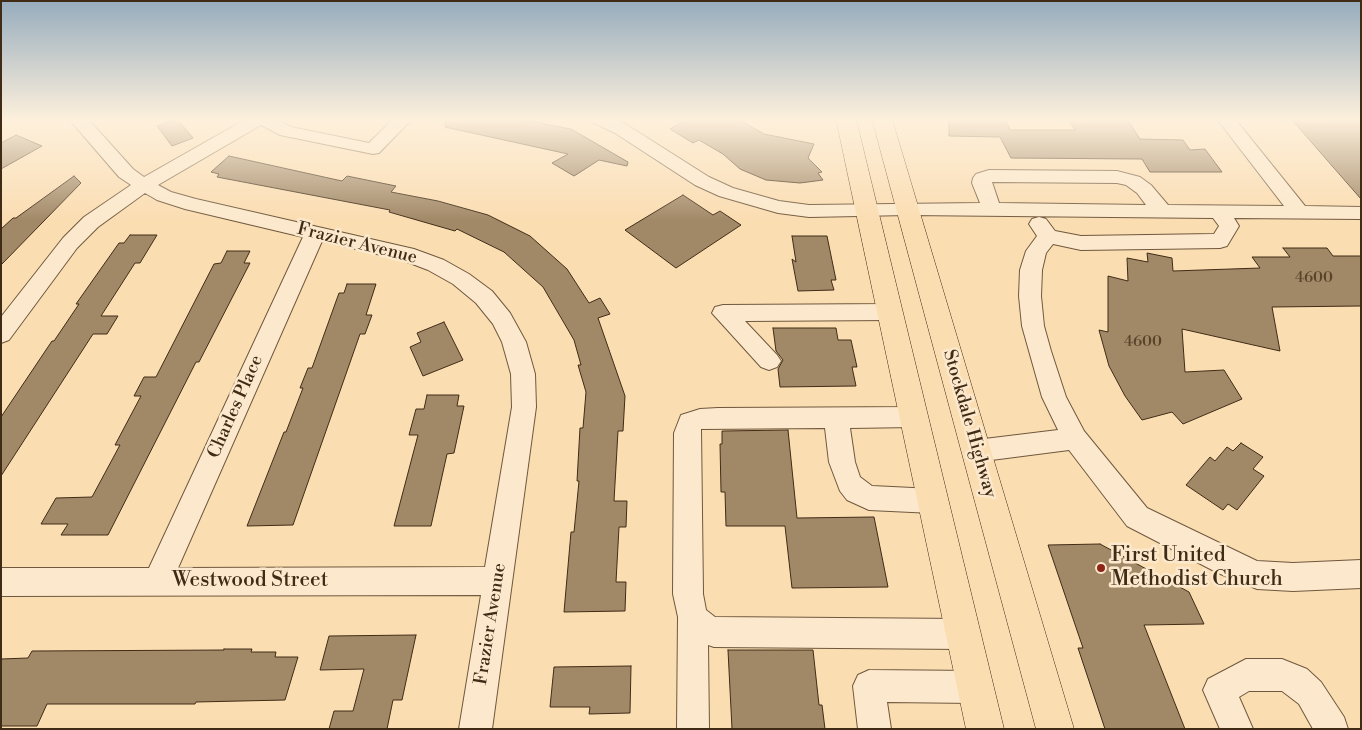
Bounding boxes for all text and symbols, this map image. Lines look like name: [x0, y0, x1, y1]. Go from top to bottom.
street label: Frazier Avenue: [295, 219, 419, 269]
house number: 4600: [1295, 269, 1333, 287]
house number: 4600: [1124, 333, 1162, 351]
street label: Stockdale Highway: [938, 347, 1000, 501]
street label: Charles Place: [204, 352, 268, 462]
place label: First United Methodist Church: [1111, 543, 1283, 593]
street label: Frazier Avenue: [471, 562, 511, 686]
marker: First United Methodist Church: [1095, 562, 1107, 574]
street label: Westwood Street: [172, 568, 328, 594]

